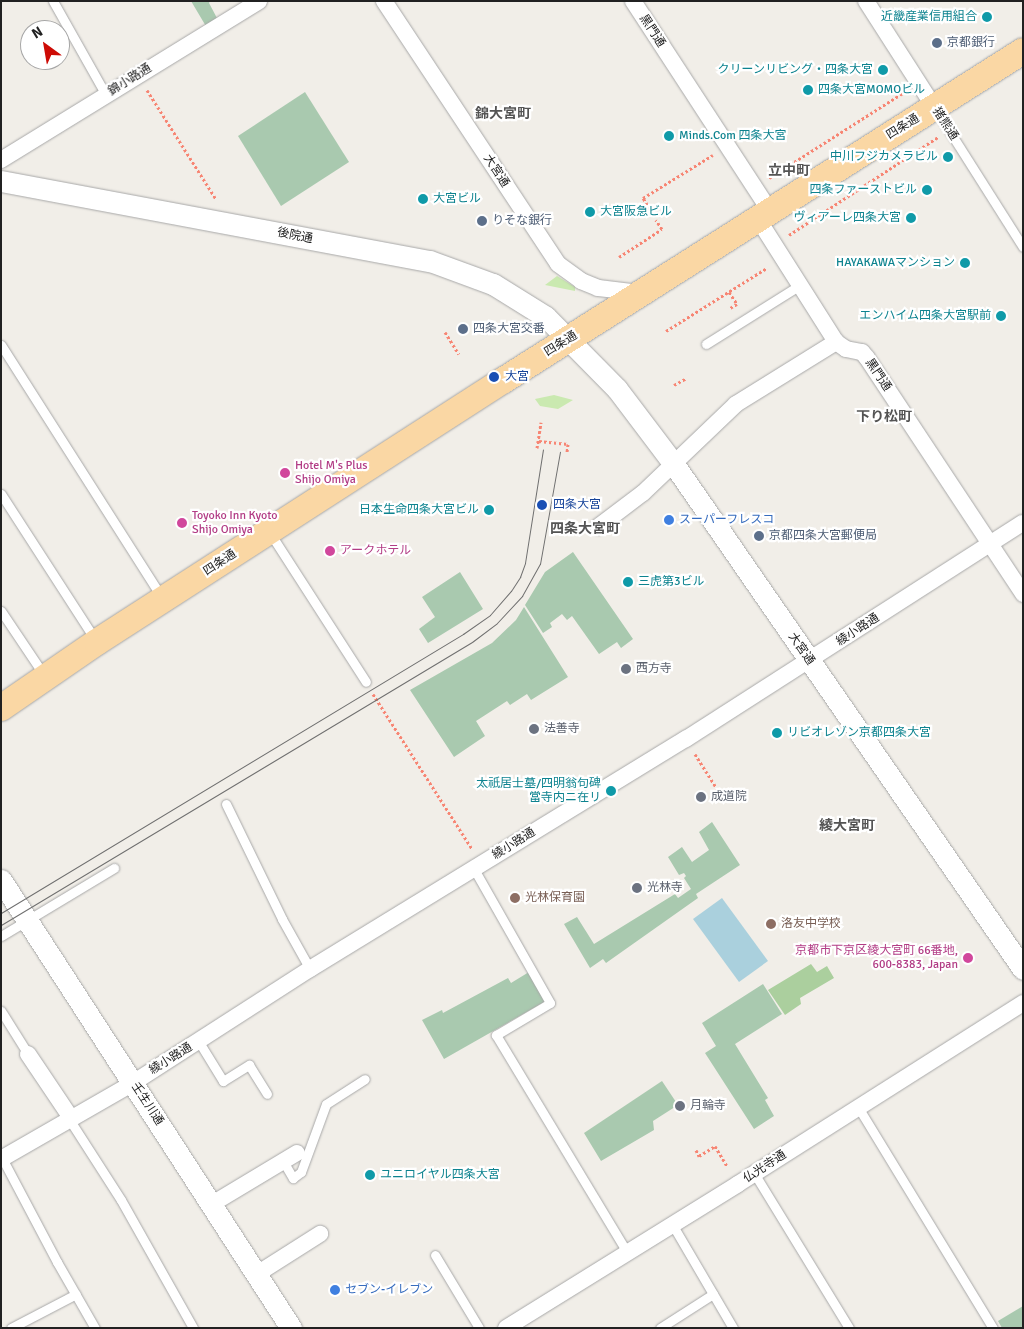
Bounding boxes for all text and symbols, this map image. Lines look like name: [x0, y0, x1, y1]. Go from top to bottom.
place label: 近畿産業信用組合: [881, 10, 977, 24]
marker: 近畿産業信用組合: [981, 11, 993, 23]
street label: 黒門通: [636, 12, 668, 50]
north arrow: [20, 20, 70, 70]
text: N: [29, 23, 46, 42]
place label: 京都銀行: [947, 36, 995, 50]
marker: 京都銀行: [931, 37, 943, 49]
street label: 錦小路通: [106, 61, 154, 99]
place label: クリーンリビング・四条大宮: [717, 63, 873, 77]
marker: クリーンリビング・四条大宮: [877, 64, 889, 76]
place label: 四条大宮MOMOビル: [818, 83, 925, 97]
marker: 四条大宮MOMOビル: [802, 84, 814, 96]
street label: 猪熊通: [929, 105, 961, 143]
district label: 錦大宮町: [475, 106, 531, 122]
street label: 四条通: [884, 111, 922, 143]
place label: Minds.Com 四条大宮: [679, 129, 786, 143]
marker: Minds.Com 四条大宮: [663, 130, 675, 142]
place label: 中川フジカメラビル: [830, 150, 938, 164]
marker: 中川フジカメラビル: [942, 151, 954, 163]
street label: 大宮通: [480, 152, 512, 190]
district label: 立中町: [768, 163, 810, 179]
place label: 四条ファーストビル: [809, 183, 917, 197]
marker: 四条ファーストビル: [921, 184, 933, 196]
place label: 大宮ビル: [433, 192, 481, 206]
marker: 大宮ビル: [417, 193, 429, 205]
place label: 大宮阪急ビル: [600, 205, 672, 219]
marker: 大宮阪急ビル: [584, 206, 596, 218]
place label: ヴィアーレ四条大宮: [794, 211, 901, 225]
marker: ヴィアーレ四条大宮: [905, 212, 917, 224]
place label: りそな銀行: [492, 214, 552, 228]
marker: りそな銀行: [476, 215, 488, 227]
street label: 後院通: [276, 225, 314, 247]
place label: HAYAKAWAマンション: [836, 256, 955, 270]
marker: HAYAKAWAマンション: [959, 257, 971, 269]
place label: エンハイム四条大宮駅前: [859, 309, 991, 323]
marker: エンハイム四条大宮駅前: [995, 310, 1007, 322]
place label: 四条大宮交番: [473, 322, 545, 336]
marker: 四条大宮交番: [457, 323, 469, 335]
street label: 四条通: [542, 328, 580, 360]
street label: 黒門通: [862, 356, 894, 394]
marker: 大宮: [487, 370, 501, 384]
place label: 大宮: [505, 370, 529, 384]
district label: 下り松町: [856, 409, 912, 425]
place label: Hotel M's Plus Shijo Omiya: [295, 459, 368, 487]
marker: Hotel M's Plus Shijo Omiya: [279, 467, 291, 479]
marker: 四条大宮: [535, 498, 549, 512]
place label: 四条大宮: [553, 498, 601, 512]
place label: 日本生命四条大宮ビル: [359, 503, 479, 517]
marker: 日本生命四条大宮ビル: [483, 504, 495, 516]
place label: Toyoko Inn Kyoto Shijo Omiya: [192, 509, 277, 537]
place label: スーパーフレスコ: [679, 513, 775, 527]
marker: スーパーフレスコ: [663, 514, 675, 526]
marker: Toyoko Inn Kyoto Shijo Omiya: [176, 517, 188, 529]
district label: 四条大宮町: [550, 521, 620, 537]
place label: 京都四条大宮郵便局: [769, 529, 877, 543]
marker: 京都四条大宮郵便局: [753, 530, 765, 542]
place label: アークホテル: [340, 544, 411, 558]
marker: アークホテル: [324, 545, 336, 557]
street label: 四条通: [201, 547, 239, 579]
place label: 三虎第3ビル: [638, 575, 704, 589]
marker: 三虎第3ビル: [622, 576, 634, 588]
street label: 綾小路通: [834, 611, 882, 649]
street label: 大宮通: [785, 630, 817, 668]
place label: 西方寺: [636, 662, 672, 676]
marker: 西方寺: [620, 663, 632, 675]
place label: 法善寺: [544, 722, 580, 736]
marker: 法善寺: [528, 723, 540, 735]
place label: リビオレゾン京都四条大宮: [787, 726, 931, 740]
marker: リビオレゾン京都四条大宮: [771, 727, 783, 739]
place label: 太祇居士墓/四明翁句碑 當寺内ニ在リ: [476, 777, 601, 805]
marker: 太祇居士墓/四明翁句碑 當寺内ニ在リ: [605, 785, 617, 797]
place label: 成道院: [711, 790, 747, 804]
marker: 成道院: [695, 791, 707, 803]
district label: 綾大宮町: [819, 818, 875, 834]
street label: 綾小路通: [490, 825, 538, 863]
place label: 光林寺: [647, 881, 683, 895]
marker: 光林寺: [631, 882, 643, 894]
place label: 光林保育園: [525, 891, 585, 905]
marker: 光林保育園: [509, 892, 521, 904]
place label: 洛友中学校: [781, 917, 841, 931]
marker: 洛友中学校: [765, 918, 777, 930]
place label: 京都市下京区綾大宮町 66番地, 600-8383, Japan: [795, 944, 958, 972]
marker: 京都市下京区綾大宮町 66番地, 600-8383, Japan: [962, 952, 974, 964]
street label: 綾小路通: [147, 1040, 195, 1078]
street label: 壬生川通: [128, 1080, 166, 1128]
place label: 月輪寺: [690, 1099, 726, 1113]
marker: 月輪寺: [674, 1100, 686, 1112]
street label: 仏光寺通: [741, 1148, 789, 1186]
place label: ユニロイヤル四条大宮: [380, 1168, 500, 1182]
marker: ユニロイヤル四条大宮: [364, 1169, 376, 1181]
place label: セブン-イレブン: [345, 1283, 433, 1297]
marker: セブン-イレブン: [329, 1284, 341, 1296]

